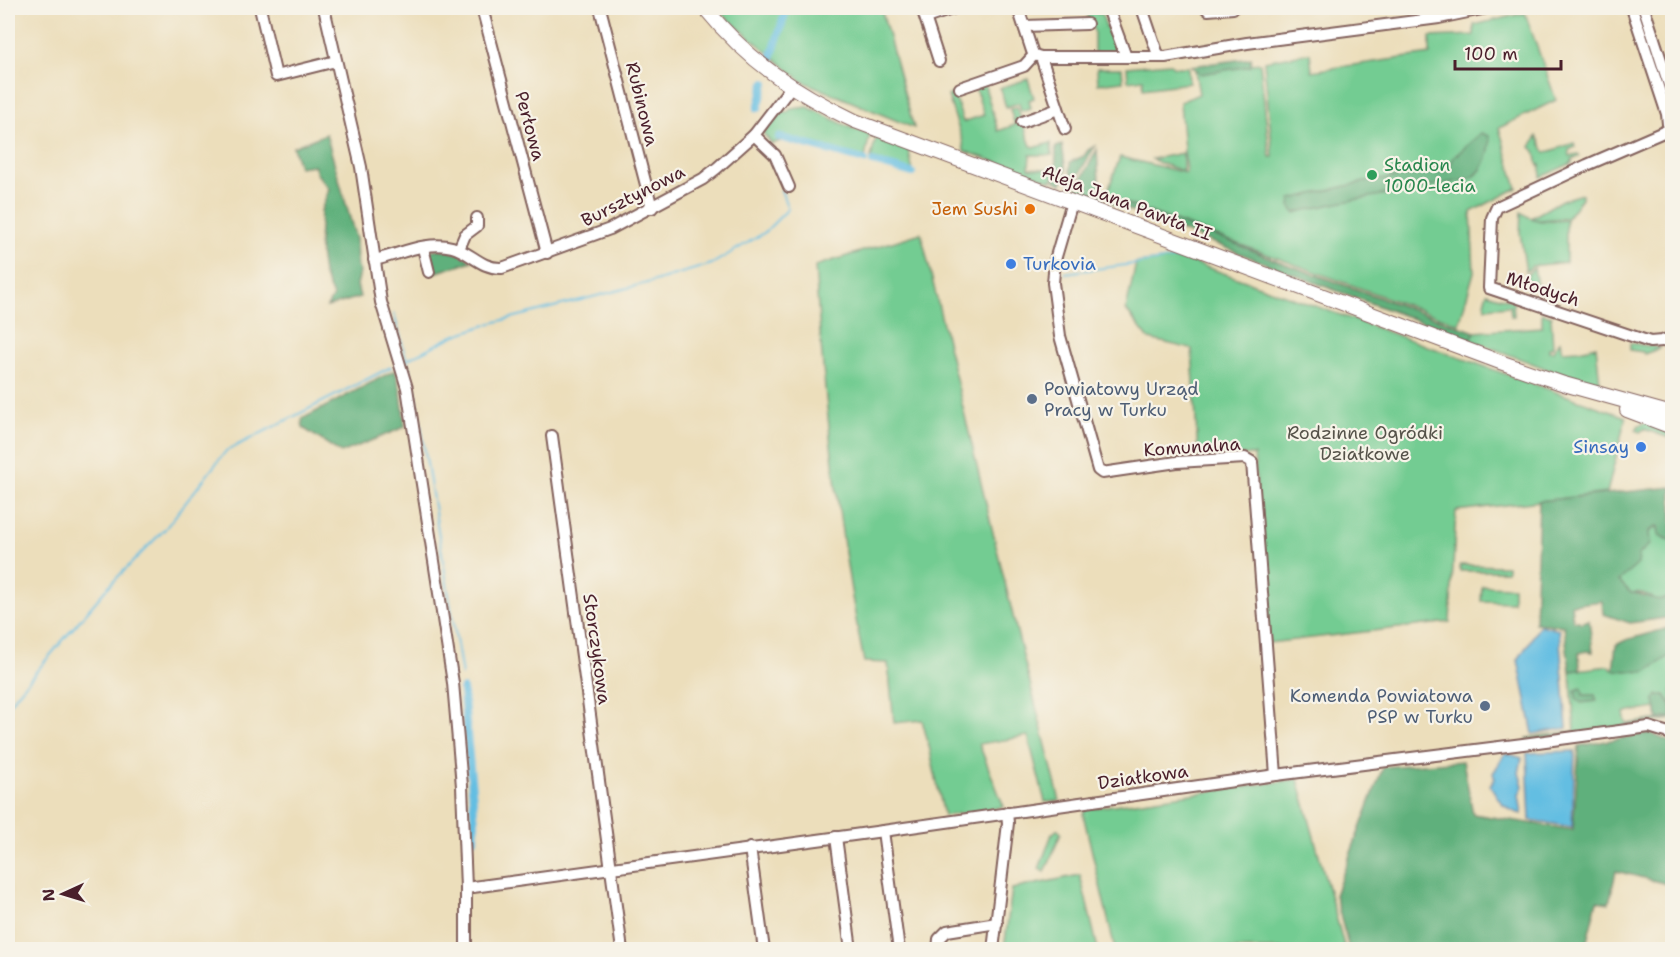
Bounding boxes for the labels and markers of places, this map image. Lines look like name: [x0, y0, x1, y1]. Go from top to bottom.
place label: Stadion 1000-lecia: [1384, 153, 1476, 198]
marker: Stadion 1000-lecia: [1365, 168, 1379, 182]
place label: Jem Sushi: [931, 197, 1018, 221]
marker: Jem Sushi: [1023, 202, 1037, 216]
place label: Turkovia: [1023, 252, 1096, 276]
marker: Turkovia: [1004, 257, 1018, 271]
place label: Powiatowy Urząd Pracy w Turku: [1044, 377, 1199, 422]
marker: Powiatowy Urząd Pracy w Turku: [1025, 392, 1039, 406]
place label: Sinsay: [1573, 435, 1629, 459]
marker: Sinsay: [1634, 440, 1648, 454]
place label: Komenda Powiatowa PSP w Turku: [1290, 684, 1473, 729]
marker: Komenda Powiatowa PSP w Turku: [1478, 699, 1492, 713]

